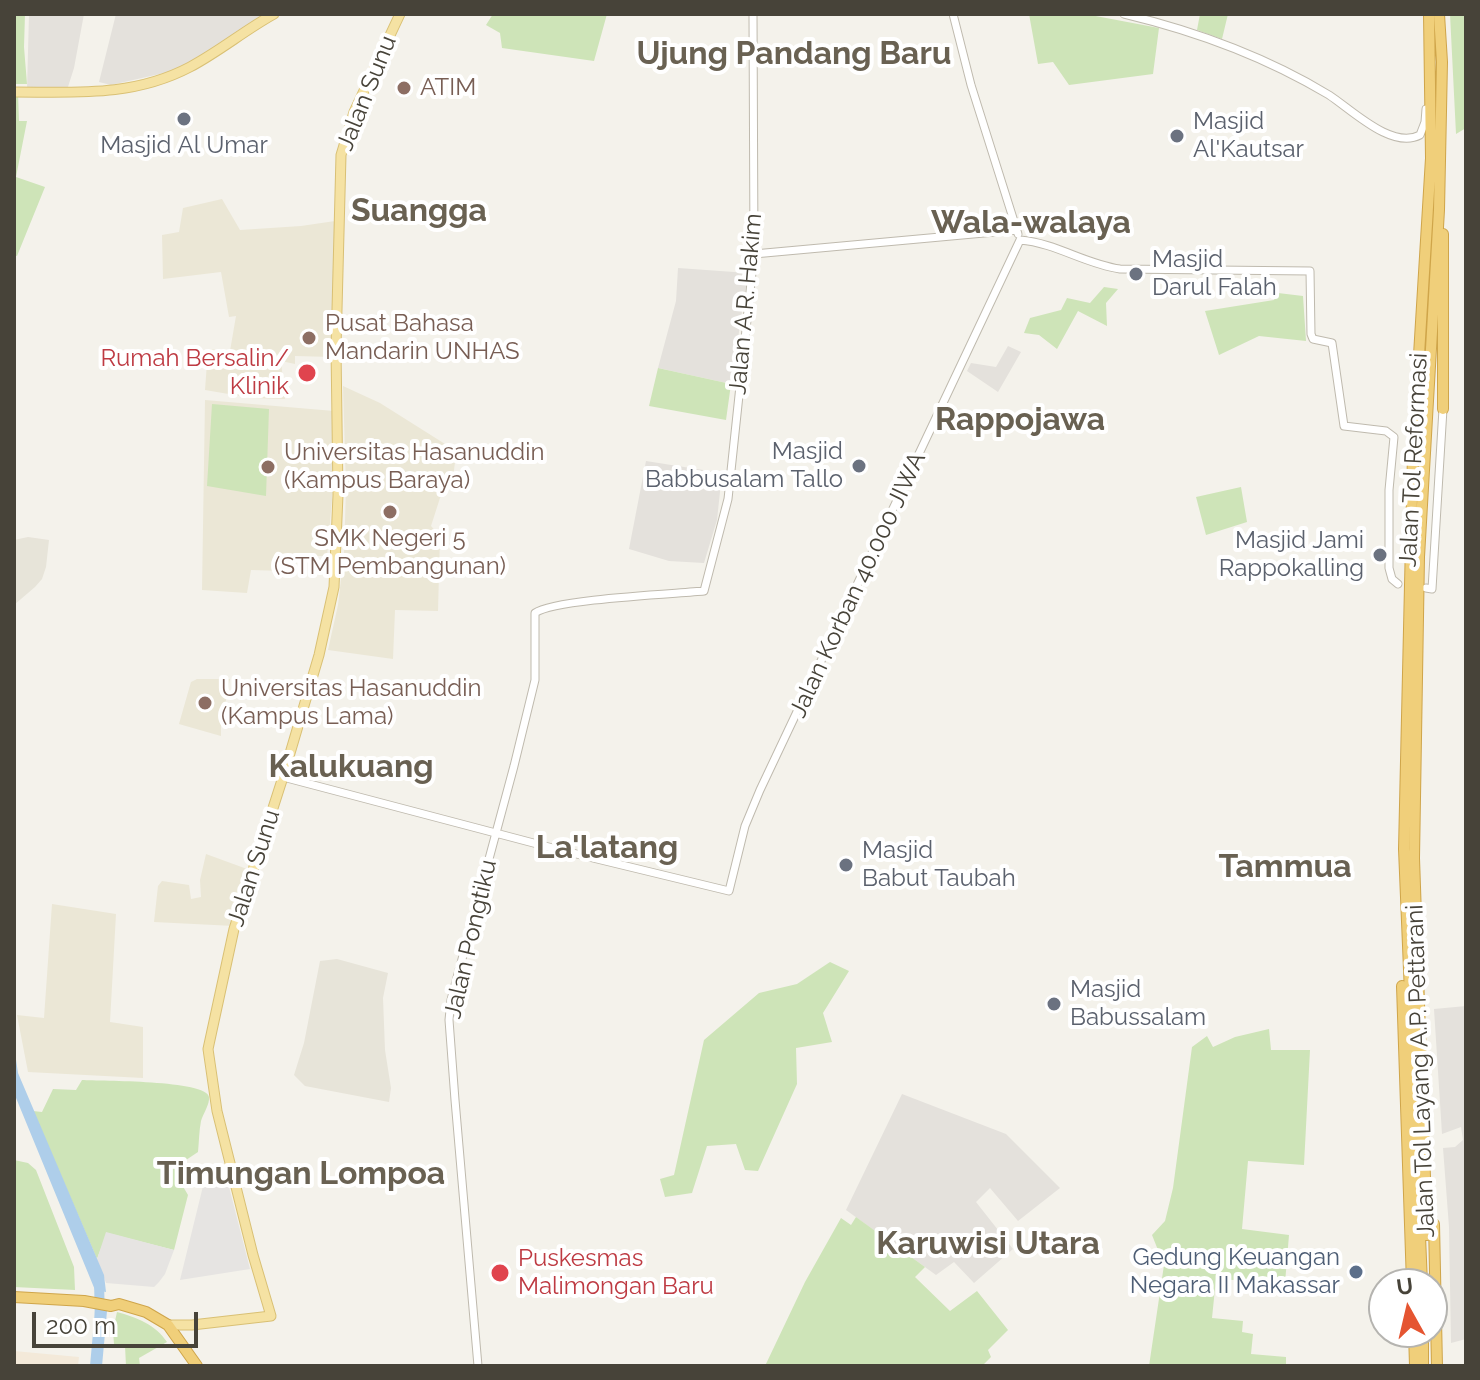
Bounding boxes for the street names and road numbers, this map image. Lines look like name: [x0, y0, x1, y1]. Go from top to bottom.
street label: Jalan Sunu: [331, 31, 403, 155]
street label: Jalan A.R. Hakim: [724, 212, 768, 396]
street label: Jalan Tol Reformasi: [1394, 352, 1434, 568]
street label: Jalan Korban 40.000 JIWA: [784, 448, 932, 722]
street label: Jalan Sunu: [222, 806, 286, 930]
street label: Jalan Pongtiku: [439, 857, 503, 1021]
street label: Jalan Tol Layang A.P. Pettarani: [1401, 904, 1441, 1238]

